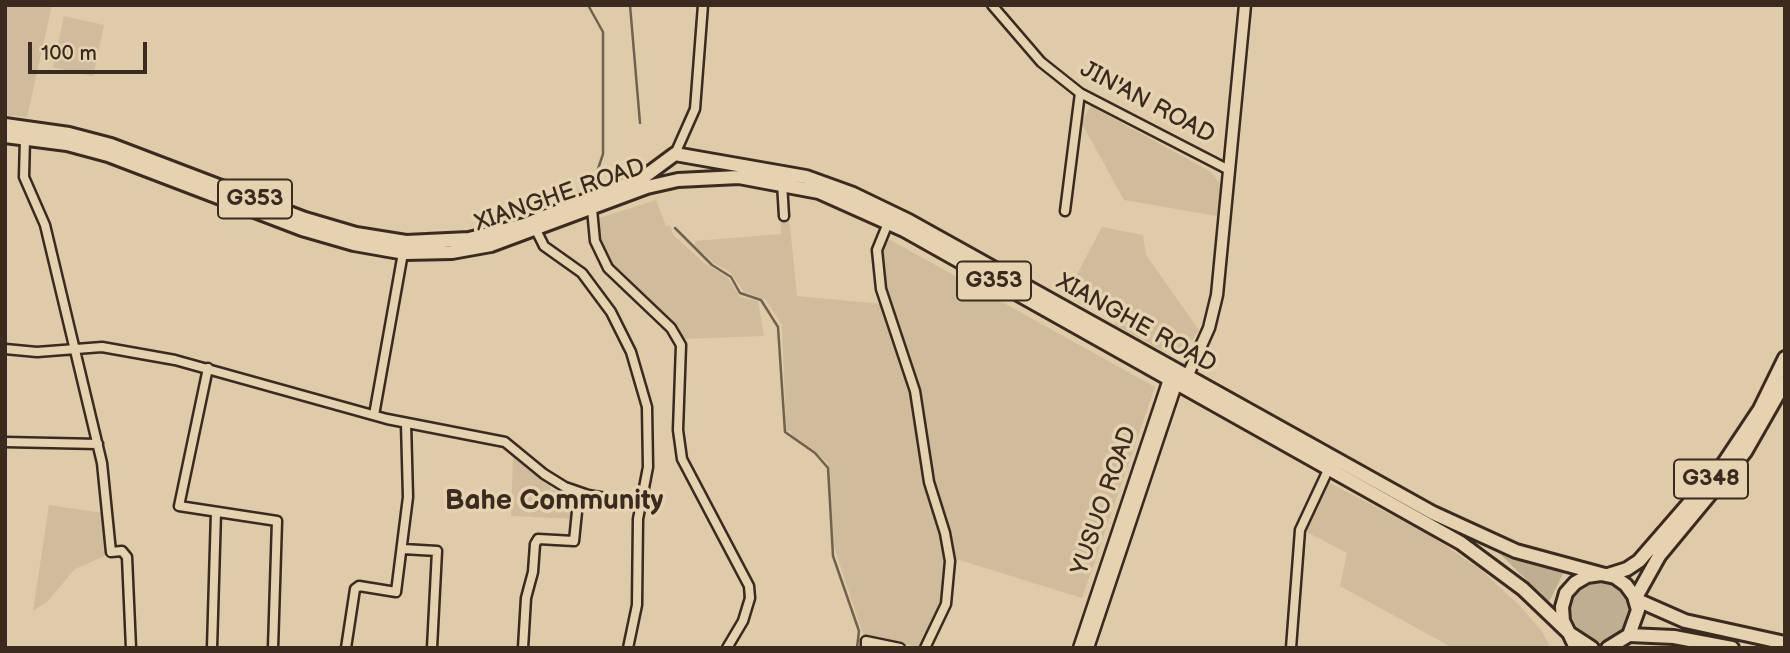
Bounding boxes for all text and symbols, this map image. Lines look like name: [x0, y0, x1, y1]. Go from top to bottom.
scale bar: [32, 28, 150, 72]
text: 100 m: [41, 41, 97, 66]
street label: JIN'AN ROAD: [1075, 55, 1219, 151]
street label: XIANGHE ROAD: [471, 153, 649, 239]
road number: G353: [218, 180, 292, 218]
road number: G353: [957, 262, 1031, 300]
street label: XIANGHE ROAD: [1051, 268, 1221, 380]
street label: YUSUO ROAD: [1066, 423, 1144, 579]
road number: G348: [1674, 460, 1748, 499]
district label: Bahe Community: [445, 485, 663, 519]

